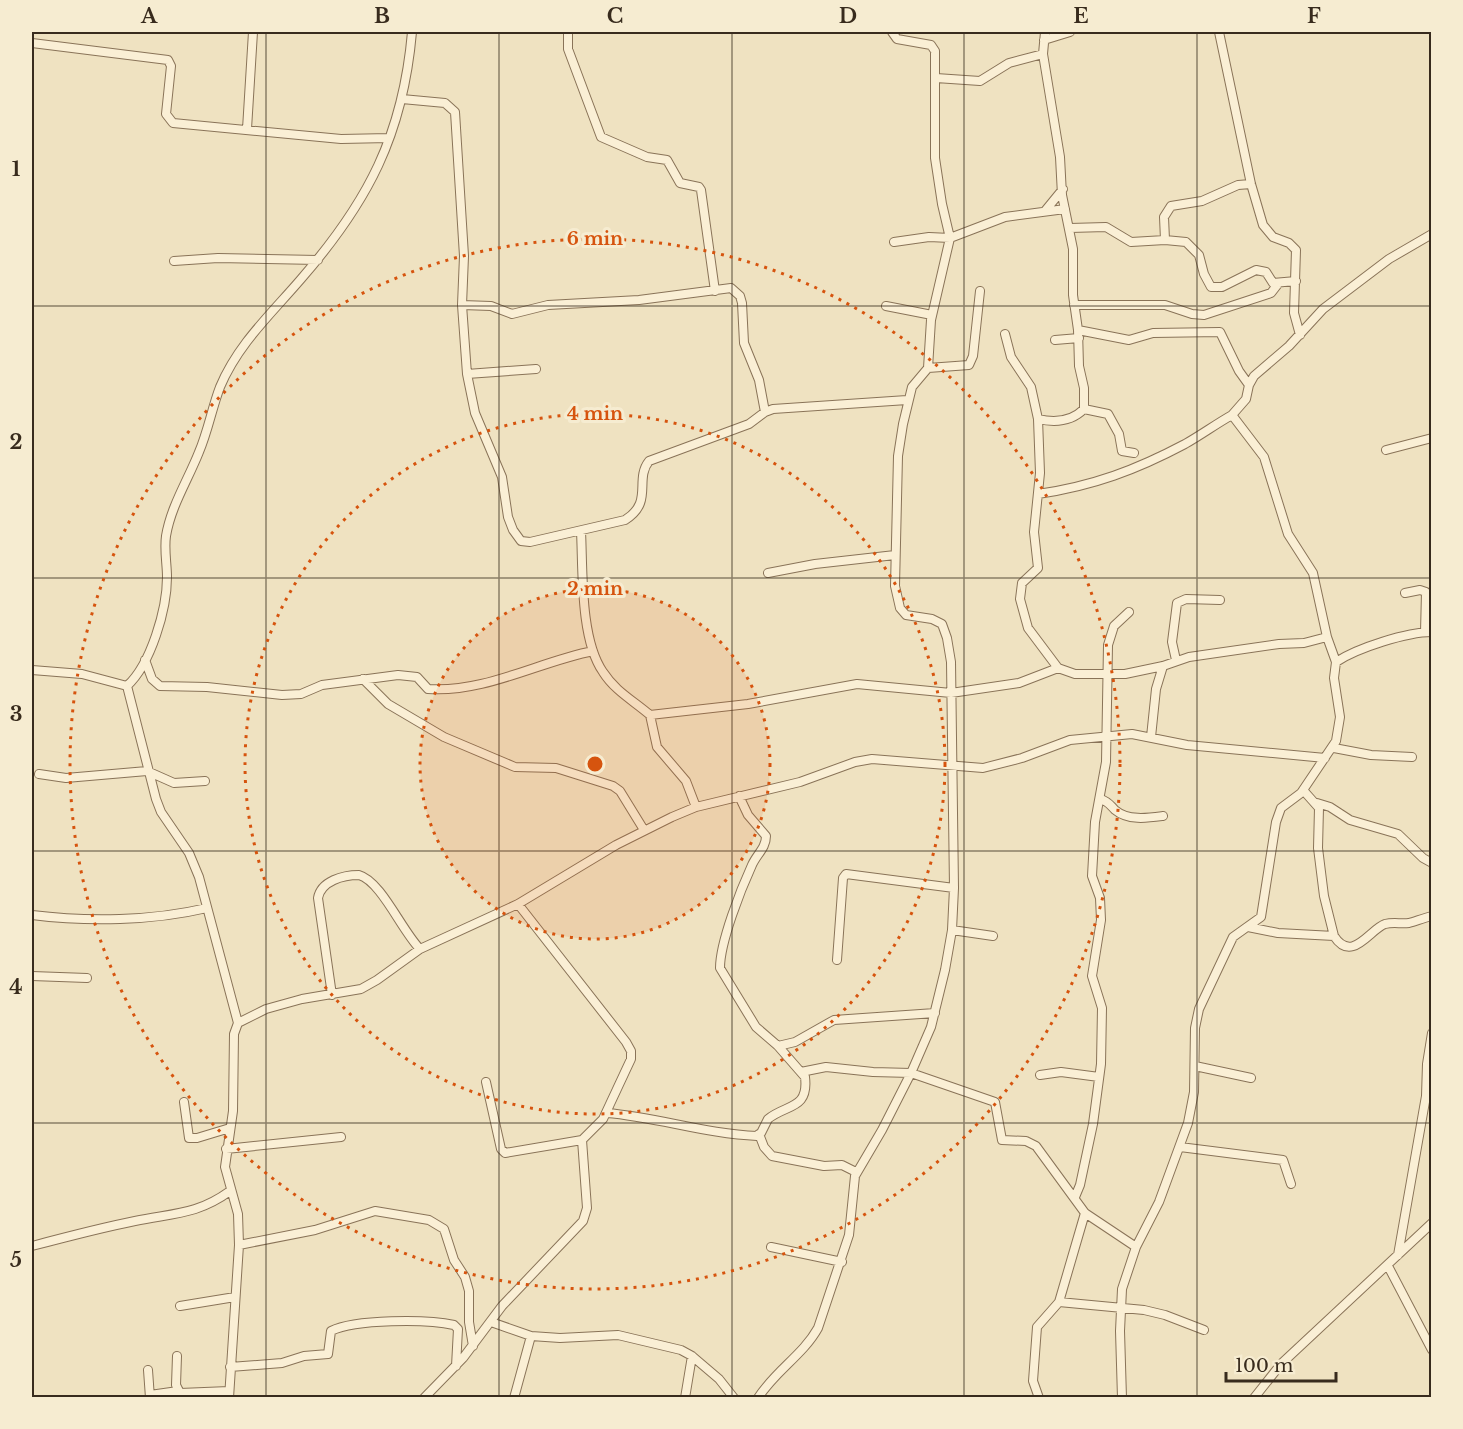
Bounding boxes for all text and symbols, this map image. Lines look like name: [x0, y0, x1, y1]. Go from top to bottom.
text: A: [140, 4, 158, 28]
text: B: [374, 4, 390, 28]
text: C: [607, 4, 623, 28]
text: D: [839, 4, 857, 28]
text: E: [1073, 4, 1089, 28]
text: F: [1307, 4, 1321, 28]
text: 1: [12, 157, 21, 181]
text: 6 min: [567, 228, 623, 250]
text: 4 min: [567, 403, 623, 425]
text: 2: [9, 430, 23, 454]
text: 2 min: [567, 578, 623, 600]
text: 3: [10, 702, 22, 726]
centre of rings: [585, 754, 605, 774]
text: 4: [9, 975, 23, 999]
text: 5: [10, 1248, 22, 1272]
scale bar: [1226, 1345, 1336, 1383]
text: 100 m: [1235, 1355, 1293, 1377]

